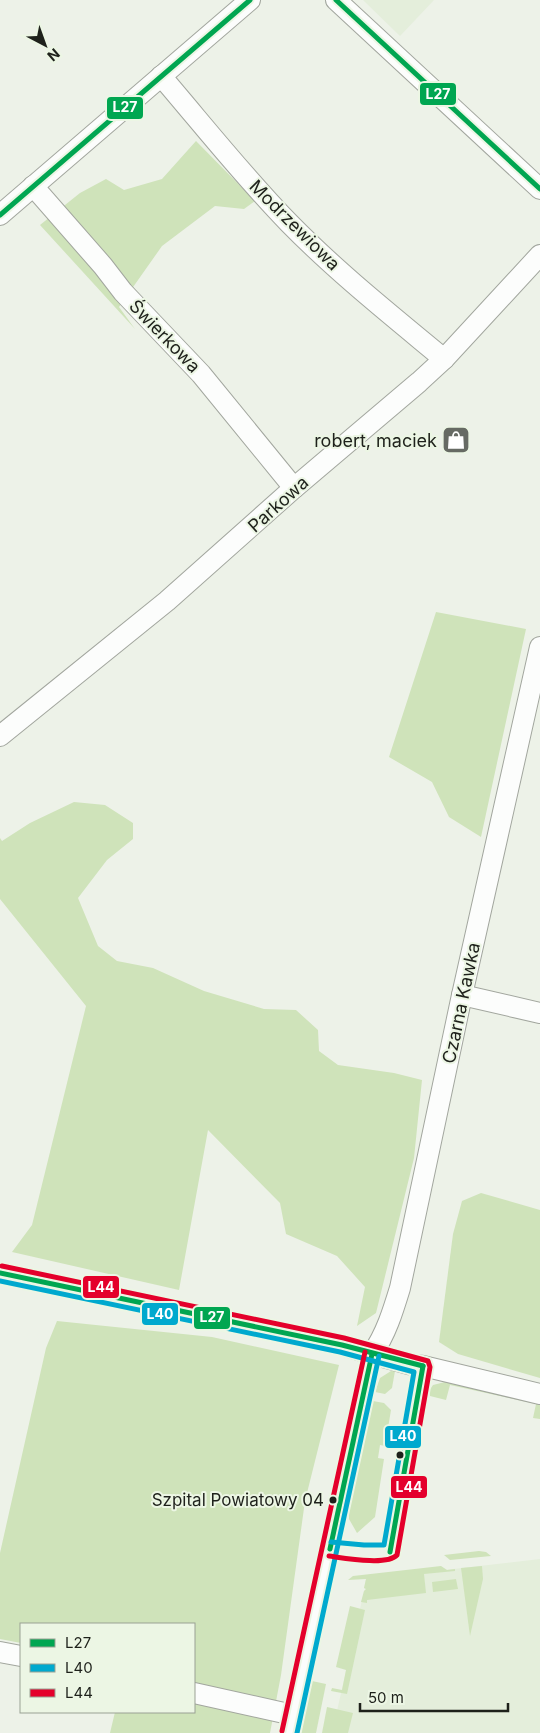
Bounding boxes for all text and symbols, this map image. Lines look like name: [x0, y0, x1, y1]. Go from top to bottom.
north arrow: [20, 20, 70, 70]
text: N: [44, 45, 63, 65]
line badge: L27: [419, 82, 457, 106]
text: L27: [426, 85, 450, 102]
line badge: L27: [106, 96, 144, 120]
text: L27: [113, 98, 137, 115]
street label: Modrzewiowa: [245, 175, 345, 275]
street label: Świerkowa: [125, 295, 206, 377]
shop icon: robert, maciek: [441, 425, 471, 455]
place label: robert, maciek: [314, 430, 437, 451]
street label: Parkowa: [244, 472, 312, 536]
street label: Czarna Kawka: [438, 941, 484, 1065]
line badge: L44: [82, 1275, 120, 1299]
text: L44: [88, 1278, 114, 1295]
line badge: L40: [141, 1302, 179, 1326]
text: L40: [147, 1305, 173, 1322]
line badge: L27: [193, 1306, 231, 1330]
text: L27: [200, 1308, 224, 1325]
line badge: L40: [384, 1425, 422, 1449]
text: L40: [390, 1427, 416, 1444]
unlabelled marker: [395, 1450, 405, 1460]
line badge: L44: [390, 1475, 428, 1499]
text: L44: [396, 1478, 422, 1495]
place label: Szpital Powiatowy 04: [152, 1490, 324, 1510]
marker: Szpital Powiatowy 04: [328, 1495, 338, 1505]
legend: [20, 1623, 195, 1713]
text: L27: [65, 1633, 91, 1652]
text: L40: [65, 1658, 93, 1677]
scale bar: [360, 1680, 508, 1712]
text: L44: [65, 1683, 93, 1702]
text: 50 m: [368, 1688, 404, 1707]

